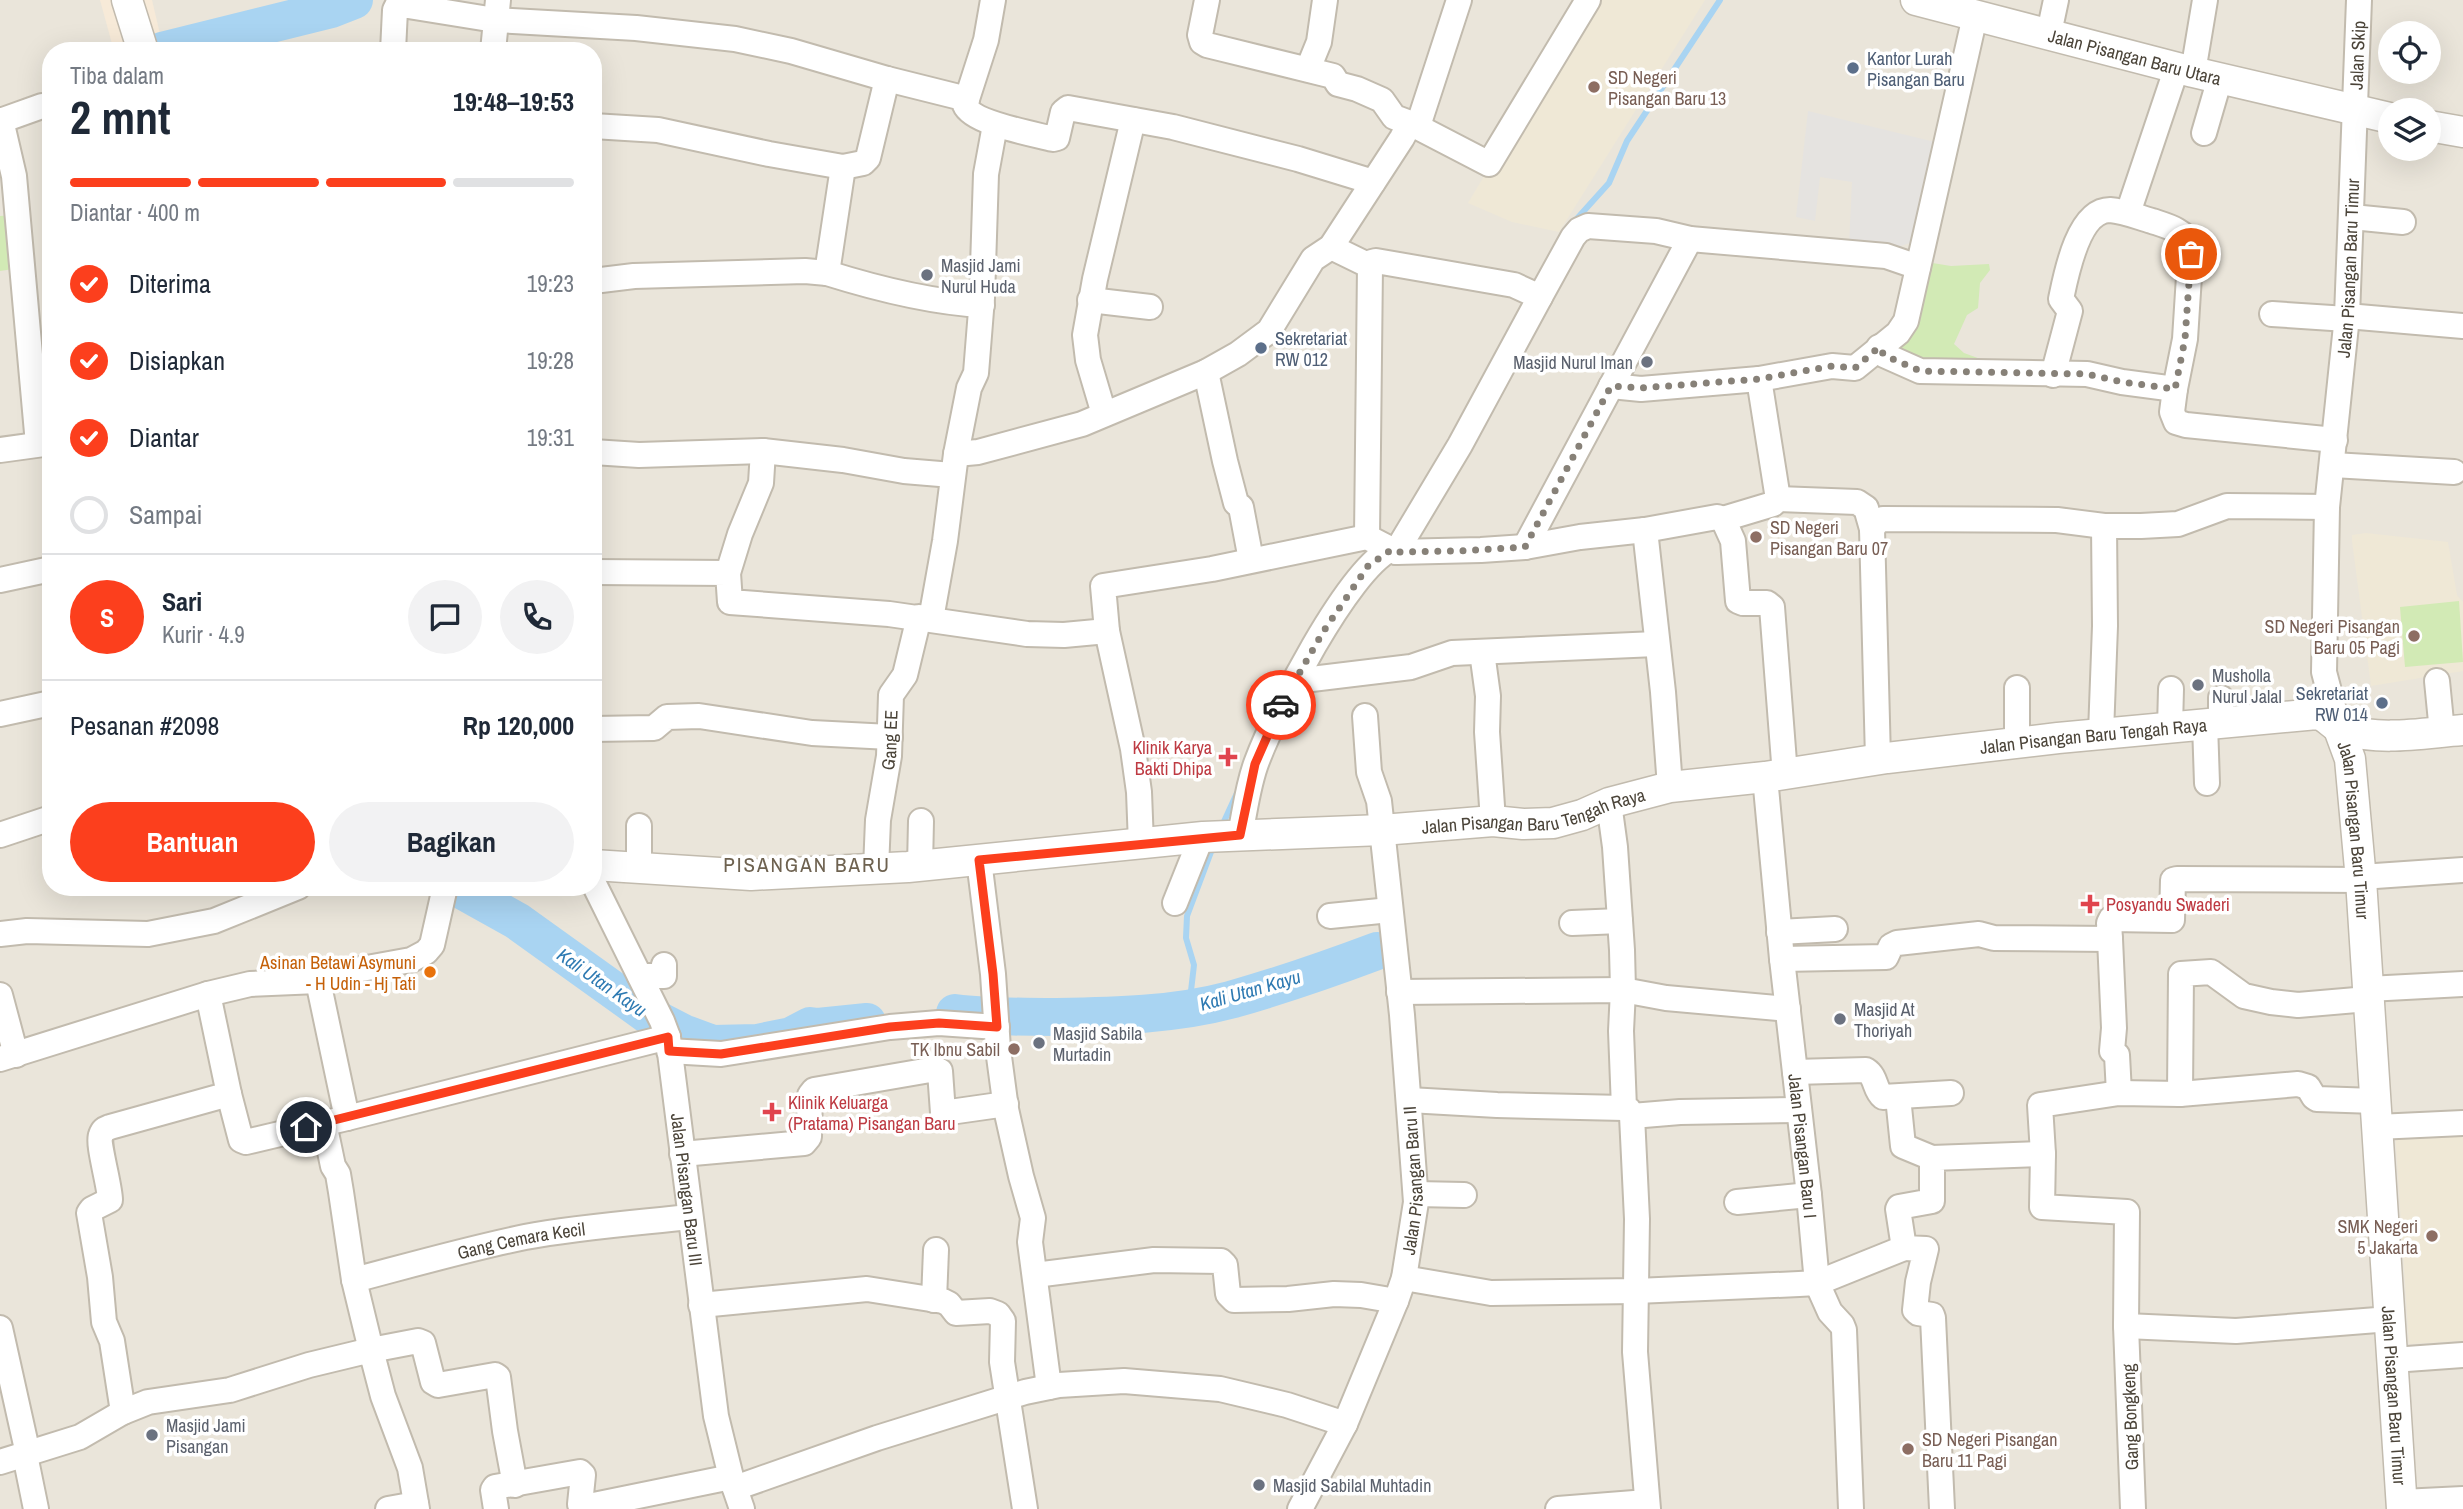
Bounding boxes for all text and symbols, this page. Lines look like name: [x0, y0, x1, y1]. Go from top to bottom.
street label: Jalan Skip: [2343, 20, 2371, 90]
map controls: [2378, 21, 2441, 161]
button: locate: [2378, 21, 2441, 84]
street label: Jalan Pisangan Baru Utara: [2046, 22, 2224, 91]
place label: Kantor Lurah Pisangan Baru: [1867, 46, 1965, 92]
text: Tiba dalam: [70, 60, 164, 91]
marker: Kantor Lurah Pisangan Baru: [1845, 60, 1861, 76]
place label: SD Negeri Pisangan Baru 13: [1608, 65, 1726, 111]
marker: SD Negeri Pisangan Baru 13: [1586, 79, 1602, 95]
text: 19:48–19:53: [453, 84, 574, 119]
text: 2 mnt: [70, 86, 171, 148]
button: layers: [2378, 98, 2441, 161]
street label: Jalan Pisangan Baru Timur: [2330, 178, 2365, 359]
text: Diantar · 400 m: [70, 197, 200, 228]
pin: [2161, 224, 2221, 284]
icon: bag: [2172, 235, 2210, 273]
place label: Masjid Jami Nurul Huda: [941, 253, 1021, 299]
icon: check: [70, 265, 108, 303]
text: Diterima: [129, 266, 211, 301]
marker: Masjid Jami Nurul Huda: [919, 267, 935, 283]
text: 19:23: [527, 268, 574, 299]
place label: Sekretariat RW 012: [1275, 326, 1347, 372]
marker: Sekretariat RW 012: [1253, 340, 1269, 356]
icon: check: [70, 342, 108, 380]
text: Disiapkan: [129, 343, 225, 378]
text: 19:28: [527, 345, 574, 376]
place label: Masjid Nurul Iman: [1513, 350, 1633, 375]
marker: Masjid Nurul Iman: [1639, 354, 1655, 370]
icon: check: [70, 419, 108, 457]
text: Diantar: [129, 420, 199, 455]
text: 19:31: [527, 422, 574, 453]
text: Sampai: [129, 497, 202, 532]
place label: SD Negeri Pisangan Baru 07: [1770, 515, 1888, 561]
marker: SD Negeri Pisangan Baru 07: [1748, 529, 1764, 545]
button: chat: [408, 580, 482, 654]
button: phone: [500, 580, 574, 654]
text: Sari: [162, 584, 202, 619]
text: S: [100, 600, 114, 635]
place label: SD Negeri Pisangan Baru 05 Pagi: [2265, 614, 2400, 660]
text: Kurir · 4.9: [162, 619, 245, 650]
marker: SD Negeri Pisangan Baru 05 Pagi: [2406, 628, 2422, 644]
place label: Musholla Nurul Jalal: [2212, 663, 2282, 709]
courier: [1246, 670, 1316, 740]
marker: Musholla Nurul Jalal: [2190, 677, 2206, 693]
place label: Sekretariat RW 014: [2296, 681, 2368, 727]
icon: car: [1262, 686, 1300, 724]
marker: Sekretariat RW 014: [2374, 695, 2390, 711]
text: Pesanan #2098: [70, 708, 219, 743]
text: Rp 120,000: [463, 708, 574, 743]
street label: Gang EE: [874, 710, 903, 772]
street label: Jalan Pisangan Baru Tengah Raya: [1978, 712, 2208, 760]
place label: Klinik Karya Bakti Dhipa: [1132, 735, 1212, 781]
street label: Jalan Pisangan Baru Timur: [2332, 737, 2376, 920]
marker: Klinik Karya Bakti Dhipa: [1218, 747, 1238, 767]
street label: Jalan Pisangan Baru Tengah Raya: [1421, 782, 1648, 839]
button: Bantuan: [70, 802, 315, 882]
button: Bagikan: [329, 802, 574, 882]
district label: PISANGAN BARU: [723, 850, 891, 879]
place label: Posyandu Swaderi: [2106, 892, 2230, 917]
marker: Posyandu Swaderi: [2080, 894, 2100, 914]
water label: Kali Utan Kayu: [552, 942, 652, 1023]
place label: Asinan Betawi Asymuni - H Udin - Hj Tati: [259, 950, 416, 996]
water label: Kali Utan Kayu: [1196, 963, 1304, 1017]
marker: Asinan Betawi Asymuni - H Udin - Hj Tati: [422, 964, 438, 980]
place label: Masjid At Thoriyah: [1854, 997, 1915, 1043]
marker: Masjid At Thoriyah: [1832, 1011, 1848, 1027]
place label: Masjid Sabila Murtadin: [1053, 1021, 1142, 1067]
marker: Masjid Sabila Murtadin: [1031, 1035, 1047, 1051]
place label: TK Ibnu Sabil: [911, 1037, 1000, 1062]
marker: TK Ibnu Sabil: [1006, 1041, 1022, 1057]
street label: Jalan Pisangan Baru I: [1783, 1072, 1824, 1219]
place label: Klinik Keluarga (Pratama) Pisangan Baru: [788, 1090, 955, 1136]
pin: [276, 1097, 336, 1157]
marker: Klinik Keluarga (Pratama) Pisangan Baru: [762, 1102, 782, 1122]
street label: Jalan Pisangan Baru II: [1395, 1105, 1428, 1257]
icon: home: [287, 1108, 325, 1146]
street label: Jalan Pisangan Baru III: [665, 1112, 709, 1267]
place label: SMK Negeri 5 Jakarta: [2338, 1214, 2418, 1260]
street label: Gang Cemara Kecil: [455, 1216, 586, 1265]
marker: SMK Negeri 5 Jakarta: [2424, 1228, 2440, 1244]
street label: Jalan Pisangan Baru Timur: [2376, 1305, 2413, 1486]
street label: Gang Bongkeng: [2116, 1362, 2144, 1471]
place label: Masjid Jami Pisangan: [166, 1413, 246, 1459]
marker: Masjid Jami Pisangan: [144, 1427, 160, 1443]
place label: SD Negeri Pisangan Baru 11 Pagi: [1922, 1427, 2057, 1473]
marker: SD Negeri Pisangan Baru 11 Pagi: [1900, 1441, 1916, 1457]
place label: Masjid Sabilal Muhtadin: [1273, 1473, 1431, 1498]
marker: Masjid Sabilal Muhtadin: [1251, 1477, 1267, 1493]

